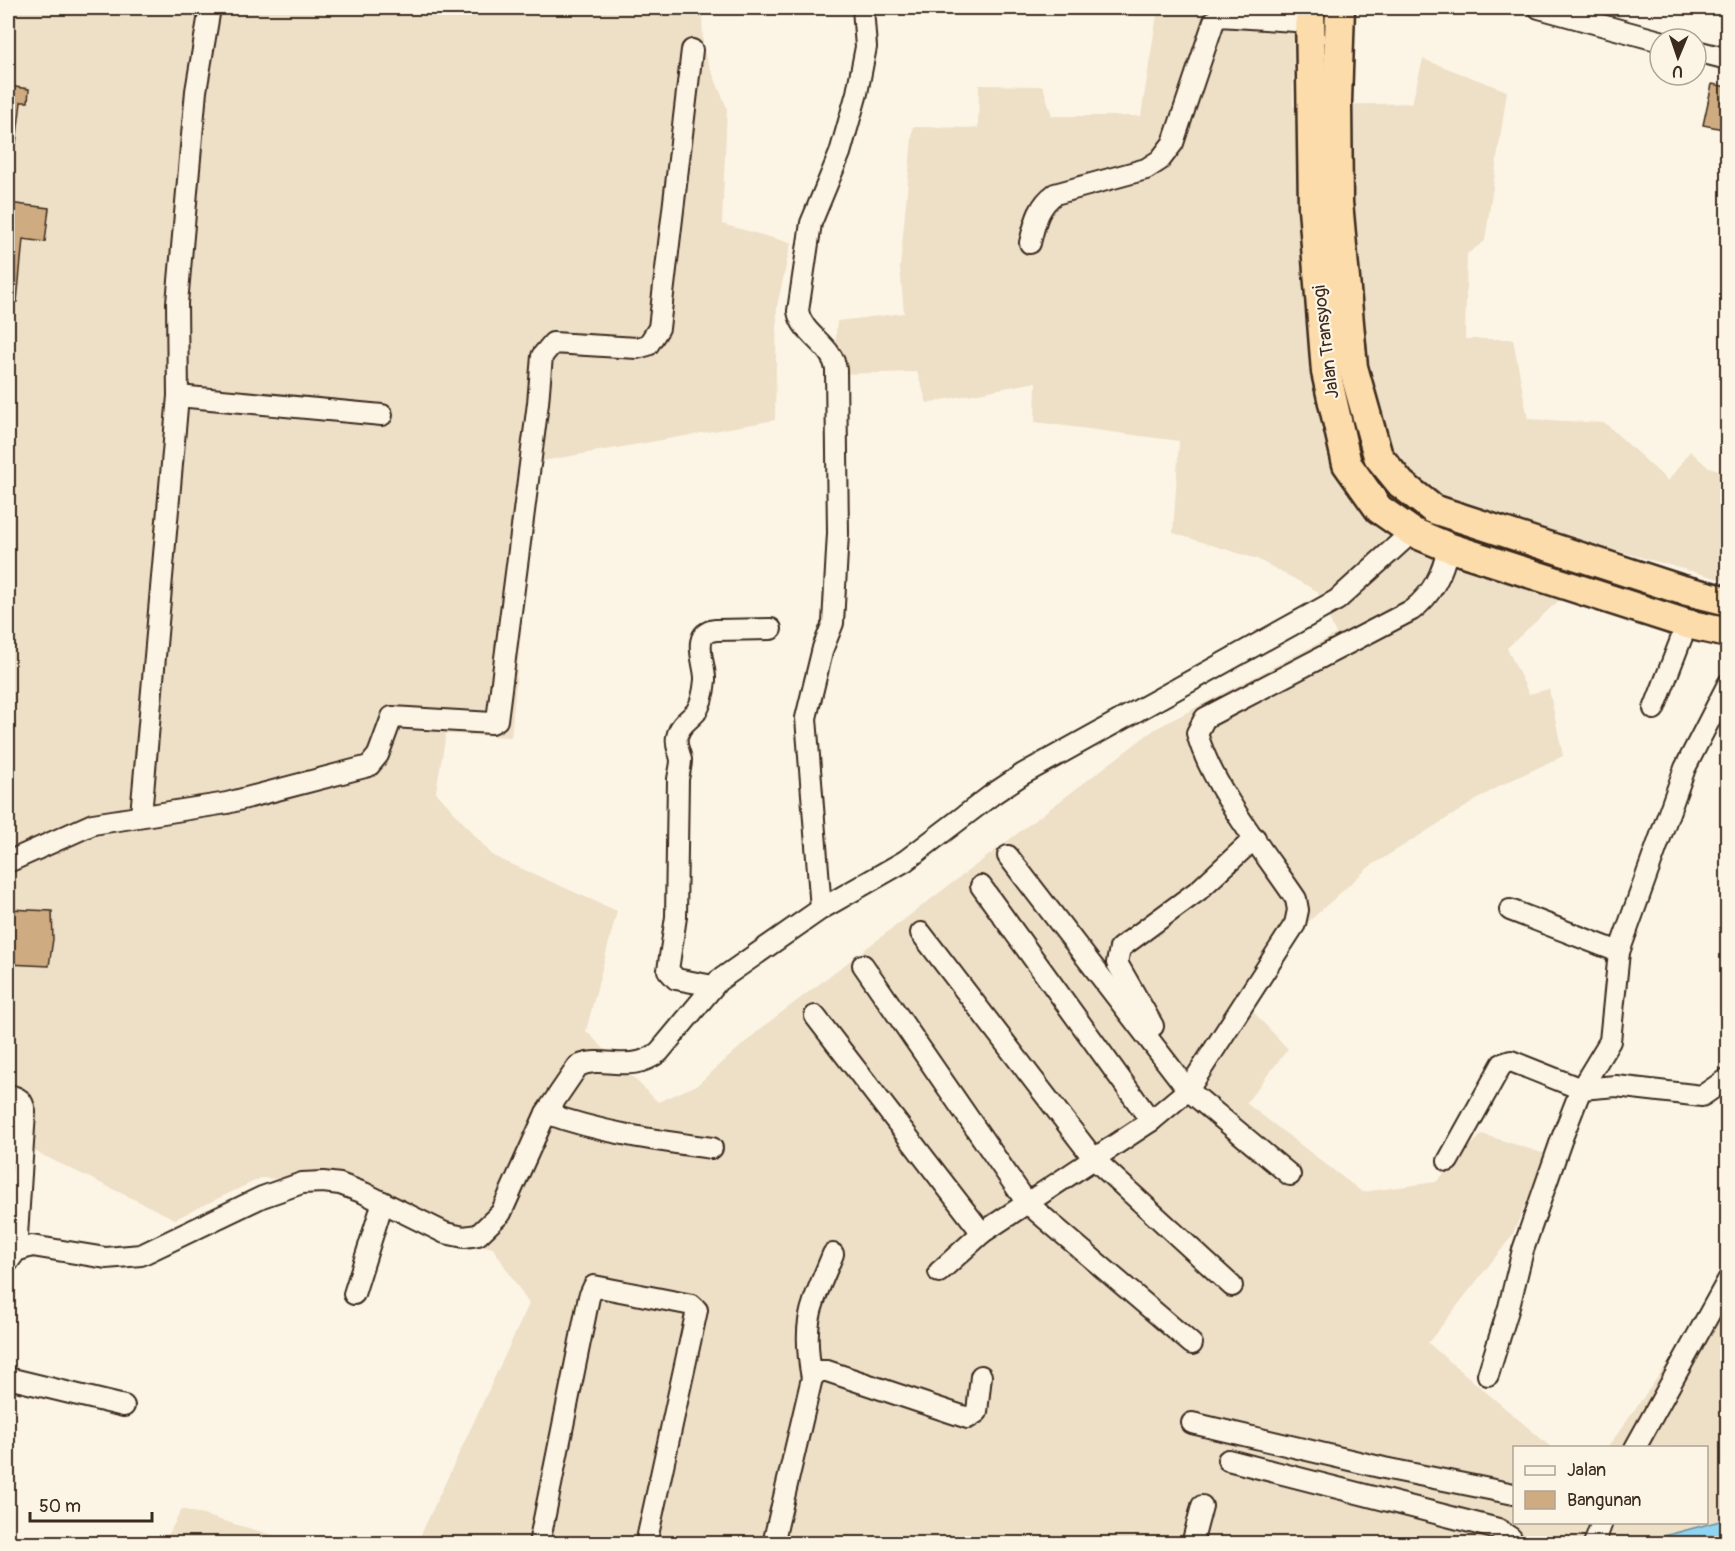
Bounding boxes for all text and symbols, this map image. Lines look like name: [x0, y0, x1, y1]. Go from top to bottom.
north arrow: [1648, 27, 1708, 87]
text: U: [1671, 61, 1683, 81]
street label: Jalan Transyogi: [1308, 284, 1344, 400]
legend: [1513, 1446, 1708, 1524]
text: Jalan: [1567, 1459, 1606, 1482]
scale bar: [30, 1485, 152, 1523]
text: Bangunan: [1567, 1489, 1642, 1512]
text: 50 m: [39, 1495, 81, 1518]

